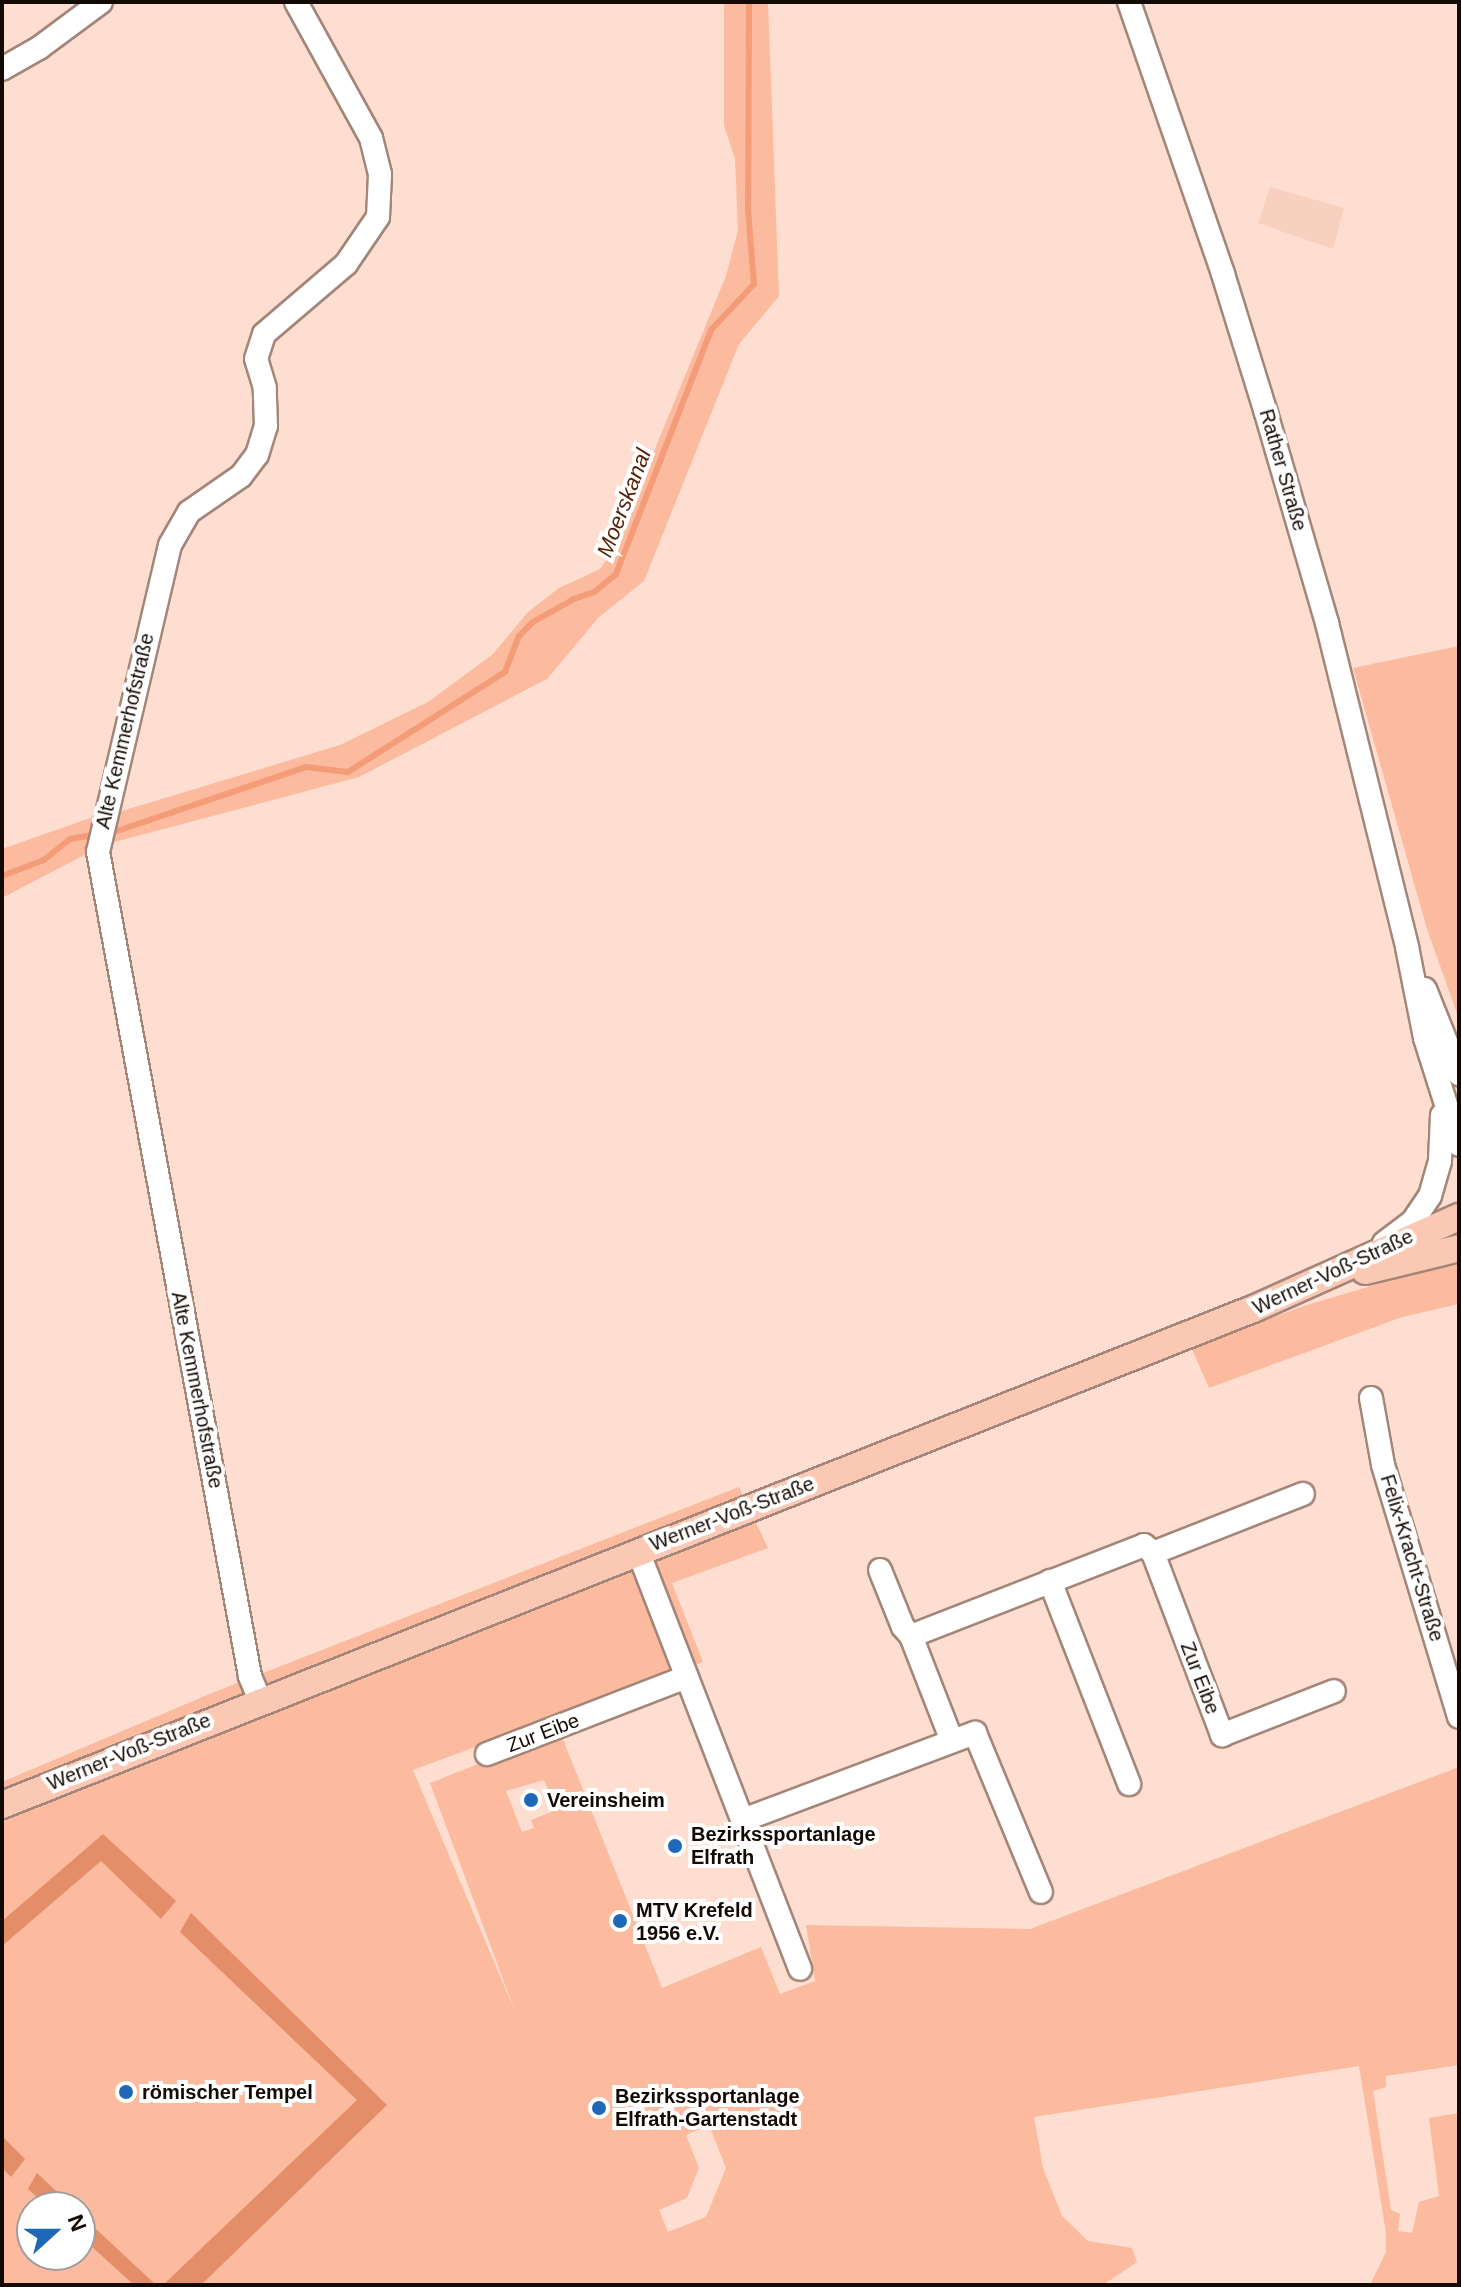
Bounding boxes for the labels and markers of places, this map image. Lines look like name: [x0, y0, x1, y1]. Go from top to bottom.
place label: Vereinsheim: [547, 1788, 665, 1812]
marker: Vereinsheim: [522, 1791, 540, 1809]
place label: Bezirkssportanlage Elfrath: [691, 1822, 876, 1869]
marker: Bezirkssportanlage Elfrath: [666, 1837, 684, 1855]
place label: MTV Krefeld 1956 e.V.: [636, 1898, 753, 1945]
marker: MTV Krefeld 1956 e.V.: [611, 1912, 629, 1930]
place label: römischer Tempel: [142, 2080, 313, 2104]
marker: römischer Tempel: [117, 2083, 135, 2101]
place label: Bezirkssportanlage Elfrath-Gartenstadt: [615, 2084, 800, 2131]
marker: Bezirkssportanlage Elfrath-Gartenstadt: [590, 2099, 608, 2117]

